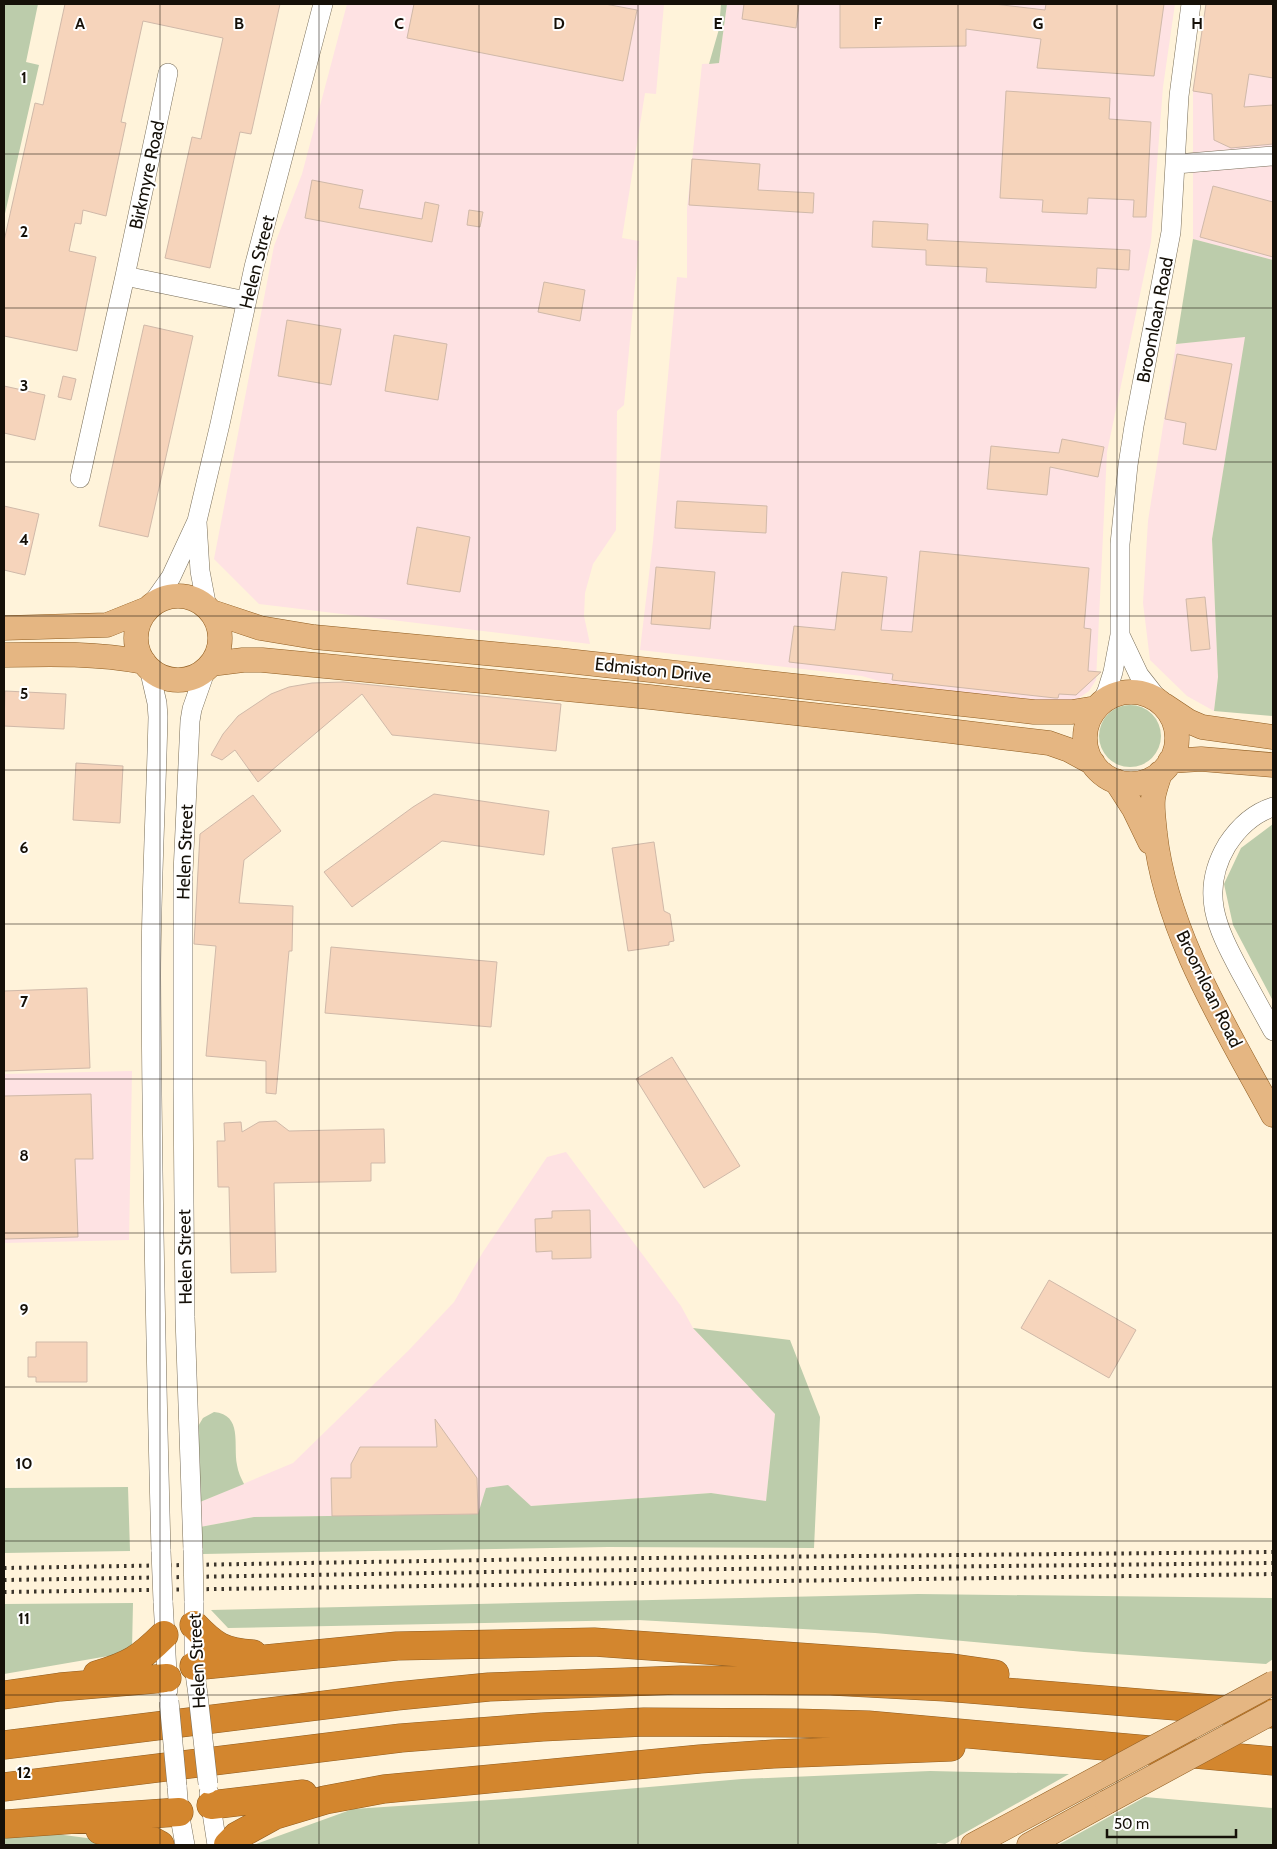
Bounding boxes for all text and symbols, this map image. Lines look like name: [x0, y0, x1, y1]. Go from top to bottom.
text: A: [75, 14, 85, 33]
text: B: [234, 14, 244, 33]
text: C: [394, 14, 404, 33]
text: D: [553, 14, 565, 33]
text: E: [713, 14, 723, 33]
text: F: [874, 14, 883, 33]
text: G: [1033, 14, 1043, 33]
text: H: [1191, 14, 1203, 33]
text: 1: [21, 68, 27, 87]
street label: Birkmyre Road: [125, 119, 169, 231]
street label: Helen Street: [235, 213, 279, 311]
text: 2: [20, 222, 28, 241]
street label: Broomloan Road: [1132, 255, 1178, 385]
text: 3: [20, 376, 28, 395]
text: 4: [19, 530, 29, 549]
street label: Edmiston Drive: [594, 653, 712, 687]
text: 5: [20, 684, 28, 703]
street label: Helen Street: [172, 804, 198, 900]
text: 6: [20, 838, 29, 857]
street label: Broomloan Road: [1171, 927, 1247, 1051]
text: 7: [20, 992, 29, 1011]
text: 8: [19, 1146, 29, 1165]
street label: Helen Street: [173, 1209, 197, 1305]
text: 9: [20, 1300, 29, 1319]
text: 10: [15, 1454, 33, 1473]
text: 11: [18, 1609, 30, 1628]
street label: Helen Street: [184, 1613, 210, 1709]
text: 12: [17, 1763, 31, 1782]
scale bar: [1107, 1806, 1236, 1838]
text: 50 m: [1114, 1815, 1149, 1833]

